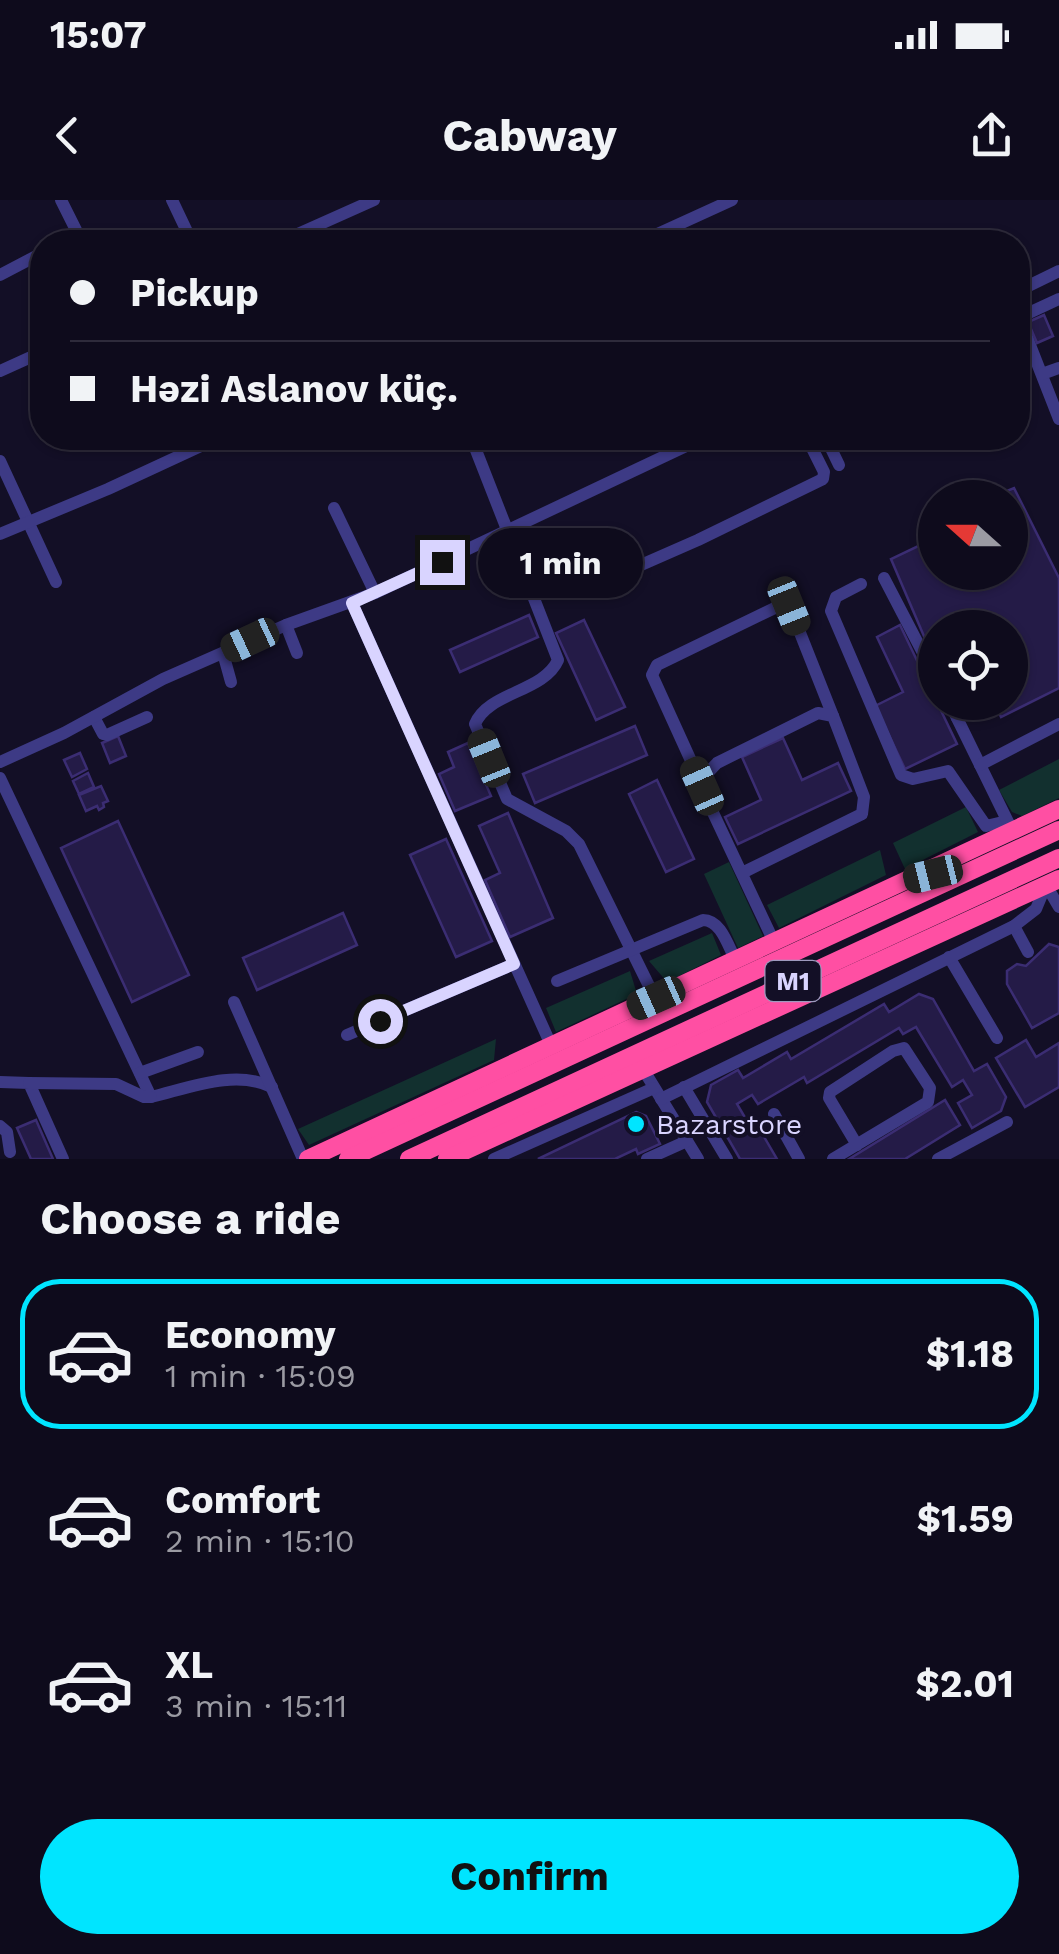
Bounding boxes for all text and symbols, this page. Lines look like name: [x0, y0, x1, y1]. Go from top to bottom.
text: 15:07: [50, 13, 147, 57]
icon: back: [40, 108, 95, 163]
icon: share: [964, 108, 1019, 163]
text: Cabway: [442, 109, 617, 162]
text: Pickup: [130, 271, 259, 315]
text: Həzi Aslanov küç.: [130, 367, 458, 411]
north arrow: [918, 480, 1028, 590]
map controls: [918, 480, 1028, 720]
callout: 1 min: [477, 527, 642, 597]
route end: [420, 540, 465, 585]
text: 1 min: [519, 544, 602, 582]
car: [764, 573, 814, 639]
button: locate: [918, 610, 1028, 720]
car: [216, 614, 284, 666]
car: [464, 725, 514, 791]
car: [676, 752, 728, 820]
car: [900, 852, 966, 896]
road number: M1: [766, 961, 820, 1001]
car: [622, 972, 690, 1024]
route start: [358, 999, 403, 1044]
place label: Bazarstore: [656, 1108, 802, 1141]
marker: Bazarstore: [625, 1113, 647, 1135]
text: Choose a ride: [40, 1192, 340, 1245]
icon: car: [45, 1309, 135, 1399]
text: Economy: [165, 1313, 336, 1357]
text: $1.18: [926, 1332, 1014, 1376]
text: 1 min · 15:09: [165, 1357, 356, 1395]
icon: car: [45, 1474, 135, 1564]
text: Comfort: [165, 1478, 320, 1522]
text: $1.59: [917, 1497, 1014, 1541]
text: 2 min · 15:10: [165, 1522, 355, 1560]
icon: car: [45, 1639, 135, 1729]
text: XL: [165, 1643, 213, 1687]
text: $2.01: [915, 1662, 1014, 1706]
text: 3 min · 15:11: [165, 1687, 347, 1725]
button: Confirm: [40, 1819, 1019, 1934]

